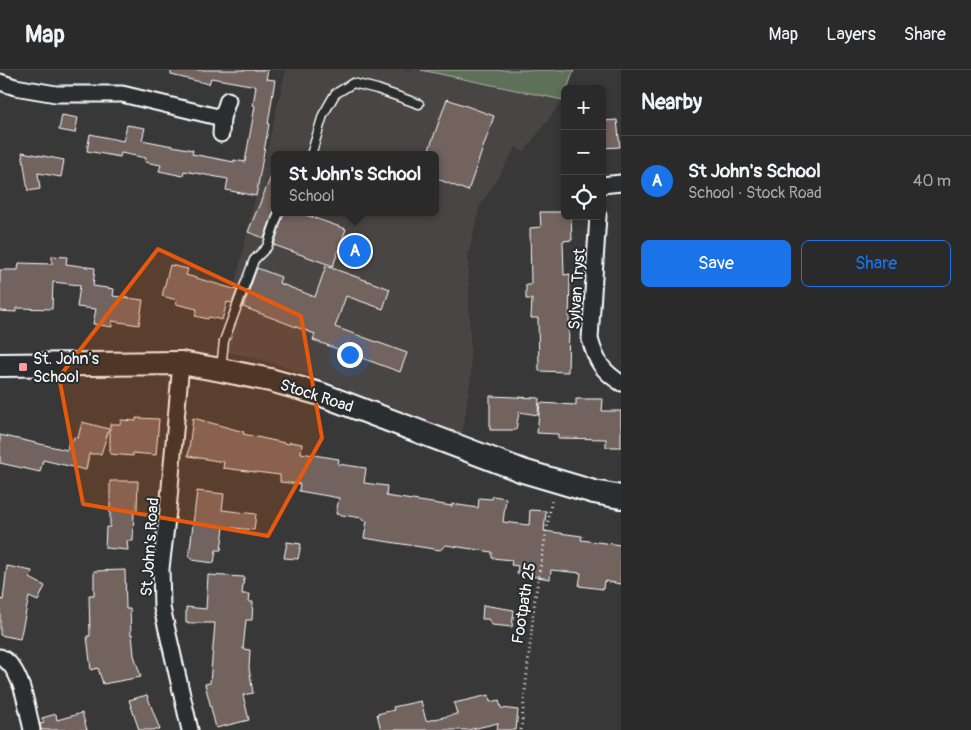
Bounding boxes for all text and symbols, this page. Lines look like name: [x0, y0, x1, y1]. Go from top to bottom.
text: Map: [25, 20, 65, 49]
text: Map: [769, 23, 798, 46]
text: Layers: [826, 23, 876, 46]
text: Share: [904, 23, 946, 46]
map controls: [561, 85, 606, 220]
button: +: [561, 85, 606, 130]
text: Nearby: [641, 89, 702, 116]
button: −: [561, 130, 606, 175]
popup: [271, 151, 439, 216]
text: St John's School: [688, 159, 821, 183]
text: St John's School: [289, 162, 421, 186]
text: A: [652, 171, 662, 191]
text: 40 m: [913, 171, 951, 191]
button: locate: [561, 175, 606, 220]
text: School · Stock Road: [688, 183, 822, 203]
text: School: [289, 186, 335, 206]
pin: A: [339, 232, 371, 270]
button: Save: [641, 240, 791, 287]
button: Share: [801, 240, 951, 287]
street label: Sylvan Tryst: [564, 247, 590, 330]
your location: [337, 342, 363, 368]
place label: St. John's School: [33, 349, 99, 387]
marker: St. John's School: [17, 361, 29, 373]
street label: Stock Road: [278, 375, 356, 417]
street label: St John's Road: [137, 497, 163, 597]
street label: Footpath 25: [508, 561, 540, 645]

